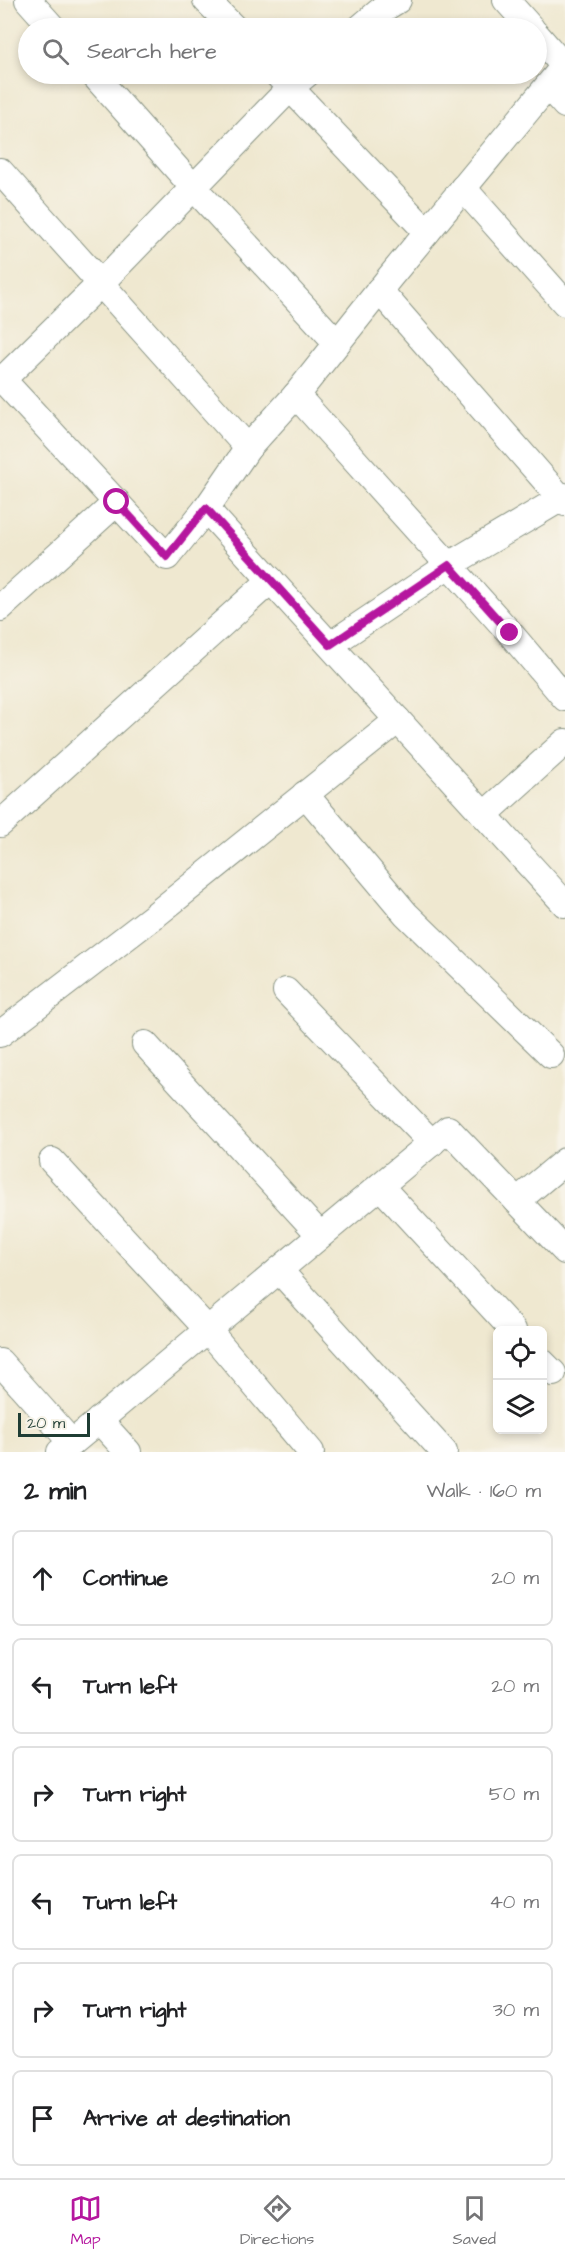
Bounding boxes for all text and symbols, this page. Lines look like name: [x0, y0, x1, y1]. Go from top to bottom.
search box: [18, 18, 547, 84]
icon: search: [39, 35, 72, 68]
text: Search here: [87, 36, 217, 67]
route start: [103, 488, 129, 514]
route end: [496, 619, 522, 645]
map controls: [493, 1326, 547, 1434]
button: locate: [493, 1326, 547, 1380]
button: layers: [493, 1380, 547, 1434]
scale bar: [18, 1410, 90, 1438]
text: 20 m: [27, 1412, 65, 1434]
text: 2 min: [24, 1473, 86, 1509]
text: Walk · 160 m: [426, 1477, 541, 1505]
icon: ahead: [26, 1562, 59, 1595]
text: Continue: [83, 1563, 168, 1594]
text: 20 m: [491, 1564, 539, 1592]
icon: left: [26, 1670, 59, 1703]
text: Turn left: [83, 1671, 177, 1702]
text: 20 m: [491, 1672, 539, 1700]
icon: right: [26, 1778, 59, 1811]
text: Turn right: [83, 1779, 186, 1810]
text: 50 m: [489, 1780, 539, 1808]
icon: left: [26, 1886, 59, 1919]
text: Turn left: [83, 1887, 177, 1918]
text: 40 m: [489, 1888, 539, 1916]
icon: right: [26, 1994, 59, 2027]
text: Turn right: [83, 1995, 186, 2026]
text: 30 m: [493, 1996, 539, 2024]
icon: arrive: [26, 2102, 59, 2135]
text: Arrive at destination: [83, 2103, 290, 2134]
tab: Map: [69, 2192, 102, 2250]
tab: Directions: [240, 2192, 314, 2250]
tab: Saved: [452, 2192, 496, 2250]

